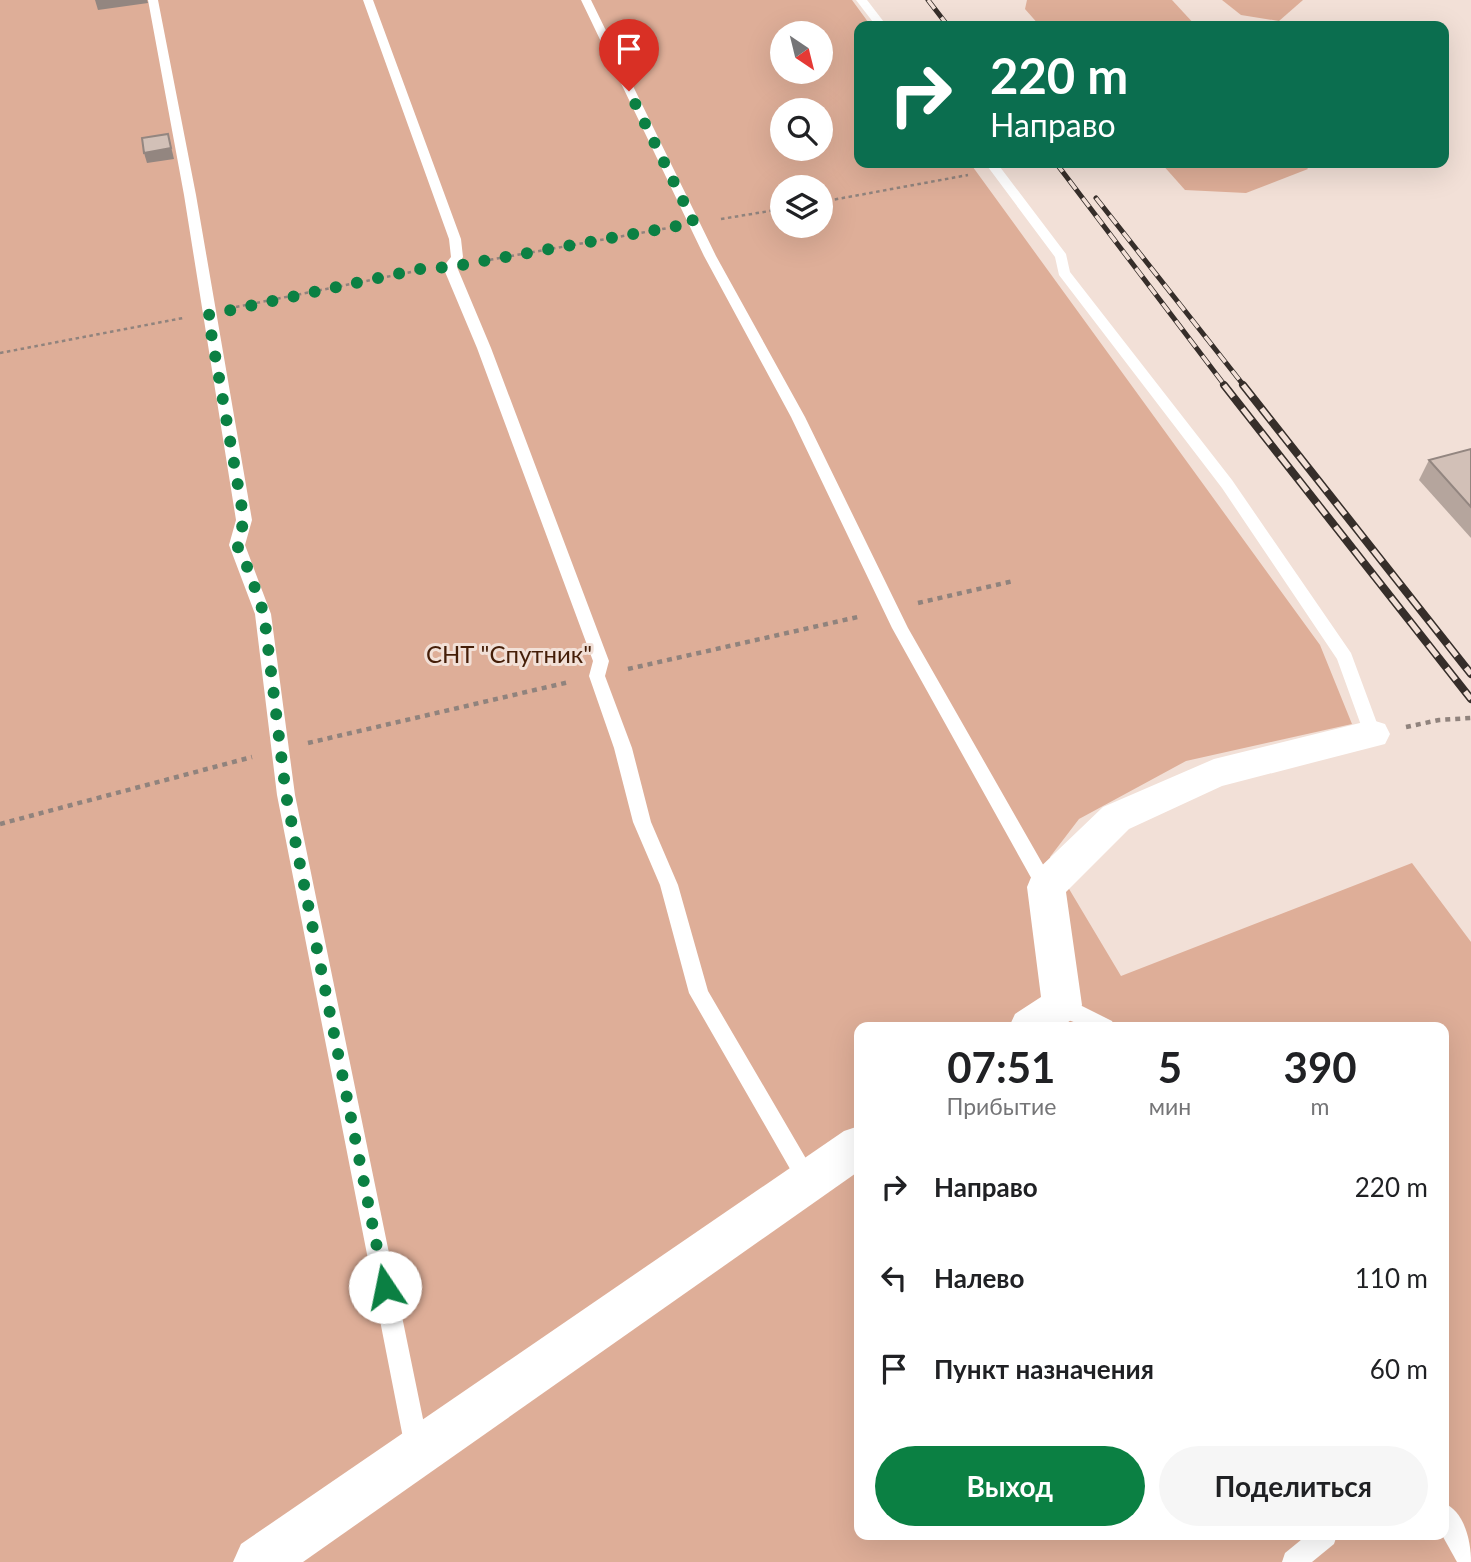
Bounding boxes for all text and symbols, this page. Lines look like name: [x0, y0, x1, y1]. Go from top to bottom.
pin: [599, 19, 659, 91]
north arrow: [770, 21, 833, 84]
map controls: [770, 21, 833, 238]
icon: arrive: [610, 30, 648, 68]
text: 220 m: [990, 46, 1128, 104]
icon: right: [875, 49, 966, 140]
button: search: [770, 98, 833, 161]
text: Направо: [990, 105, 1116, 144]
button: layers: [770, 175, 833, 238]
park label: СНТ "Спутник": [426, 639, 592, 668]
text: 07:51: [947, 1042, 1055, 1092]
text: 5: [1158, 1042, 1182, 1092]
text: 390: [1284, 1042, 1357, 1092]
text: Прибытие: [946, 1092, 1056, 1120]
text: мин: [1149, 1092, 1191, 1120]
text: m: [1311, 1092, 1330, 1120]
icon: right: [875, 1168, 913, 1206]
text: Направо: [934, 1171, 1038, 1203]
text: 220 m: [1355, 1171, 1428, 1203]
position arrow: [348, 1250, 422, 1324]
icon: left: [875, 1259, 913, 1297]
text: Налево: [934, 1262, 1024, 1294]
text: 110 m: [1355, 1262, 1428, 1294]
icon: arrive: [875, 1350, 913, 1388]
text: Пункт назначения: [934, 1353, 1154, 1385]
text: 60 m: [1370, 1353, 1428, 1385]
button: Выход: [875, 1446, 1145, 1526]
button: Поделиться: [1159, 1446, 1428, 1526]

